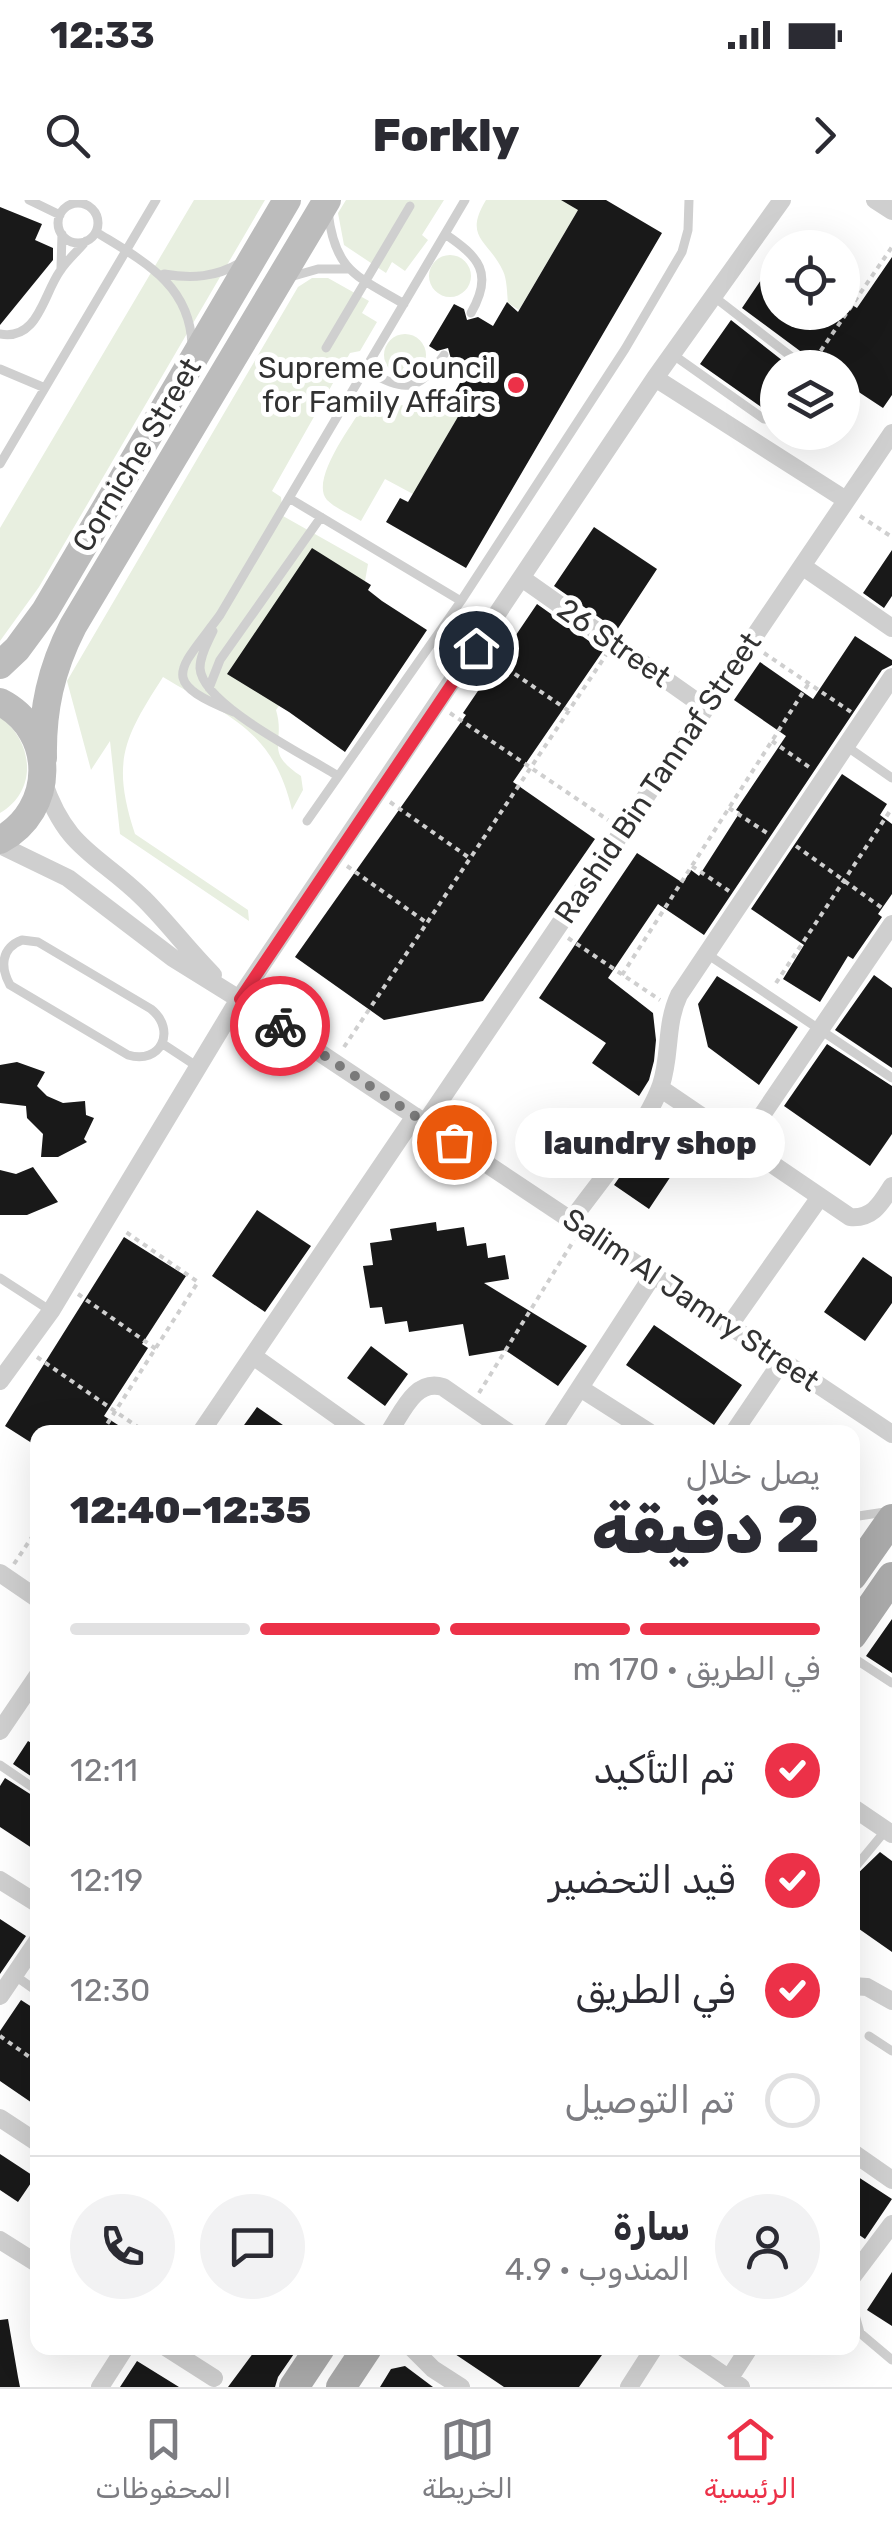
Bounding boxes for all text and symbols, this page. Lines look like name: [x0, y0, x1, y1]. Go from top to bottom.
text: 12:33: [50, 12, 155, 58]
icon: search: [40, 108, 95, 163]
icon: forward: [797, 108, 852, 163]
text: Forkly: [372, 109, 520, 162]
map controls: [760, 230, 860, 450]
button: locate: [760, 230, 860, 330]
place label: Supreme Council for Family Affairs: [258, 350, 496, 420]
button: layers: [760, 350, 860, 450]
street label: Corniche Street: [65, 351, 209, 558]
marker: Supreme Council for Family Affairs: [505, 374, 527, 396]
street label: 26 Street: [551, 591, 678, 695]
pin: [434, 606, 519, 691]
icon: home: [449, 621, 504, 676]
street label: Rashid Bin Tannaf Street: [547, 625, 769, 930]
courier: [230, 976, 330, 1076]
icon: bike: [253, 999, 308, 1054]
pin: [412, 1100, 497, 1185]
callout: laundry shop: [514, 1107, 784, 1177]
icon: bag: [427, 1115, 482, 1170]
text: laundry shop: [543, 1124, 757, 1162]
street label: Salim Al Jamry Street: [556, 1201, 826, 1399]
text: يصل خلال: [686, 1454, 820, 1492]
text: 12:35–12:40: [70, 1487, 311, 1533]
text: 2 دقيقة: [592, 1491, 820, 1568]
text: في الطريق · 170 m: [573, 1650, 820, 1688]
icon: check: [765, 1743, 820, 1798]
text: تم التأكيد: [593, 1747, 735, 1793]
text: 12:11: [70, 1751, 138, 1789]
icon: check: [765, 1853, 820, 1908]
text: قيد التحضير: [549, 1857, 735, 1903]
text: 12:19: [70, 1861, 143, 1899]
icon: check: [765, 1963, 820, 2018]
text: في الطريق: [575, 1967, 735, 2013]
text: 12:30: [70, 1971, 150, 2009]
text: تم التوصيل: [565, 2077, 735, 2123]
button: phone: [70, 2194, 175, 2299]
button: chat: [200, 2194, 305, 2299]
button: person: [715, 2194, 820, 2299]
text: سارة: [613, 2204, 690, 2250]
text: المندوب · 4.9: [505, 2250, 690, 2288]
tab: المحفوظات: [95, 2412, 231, 2505]
tab: الخريطة: [422, 2412, 513, 2505]
tab: الرئيسية: [704, 2412, 797, 2505]

